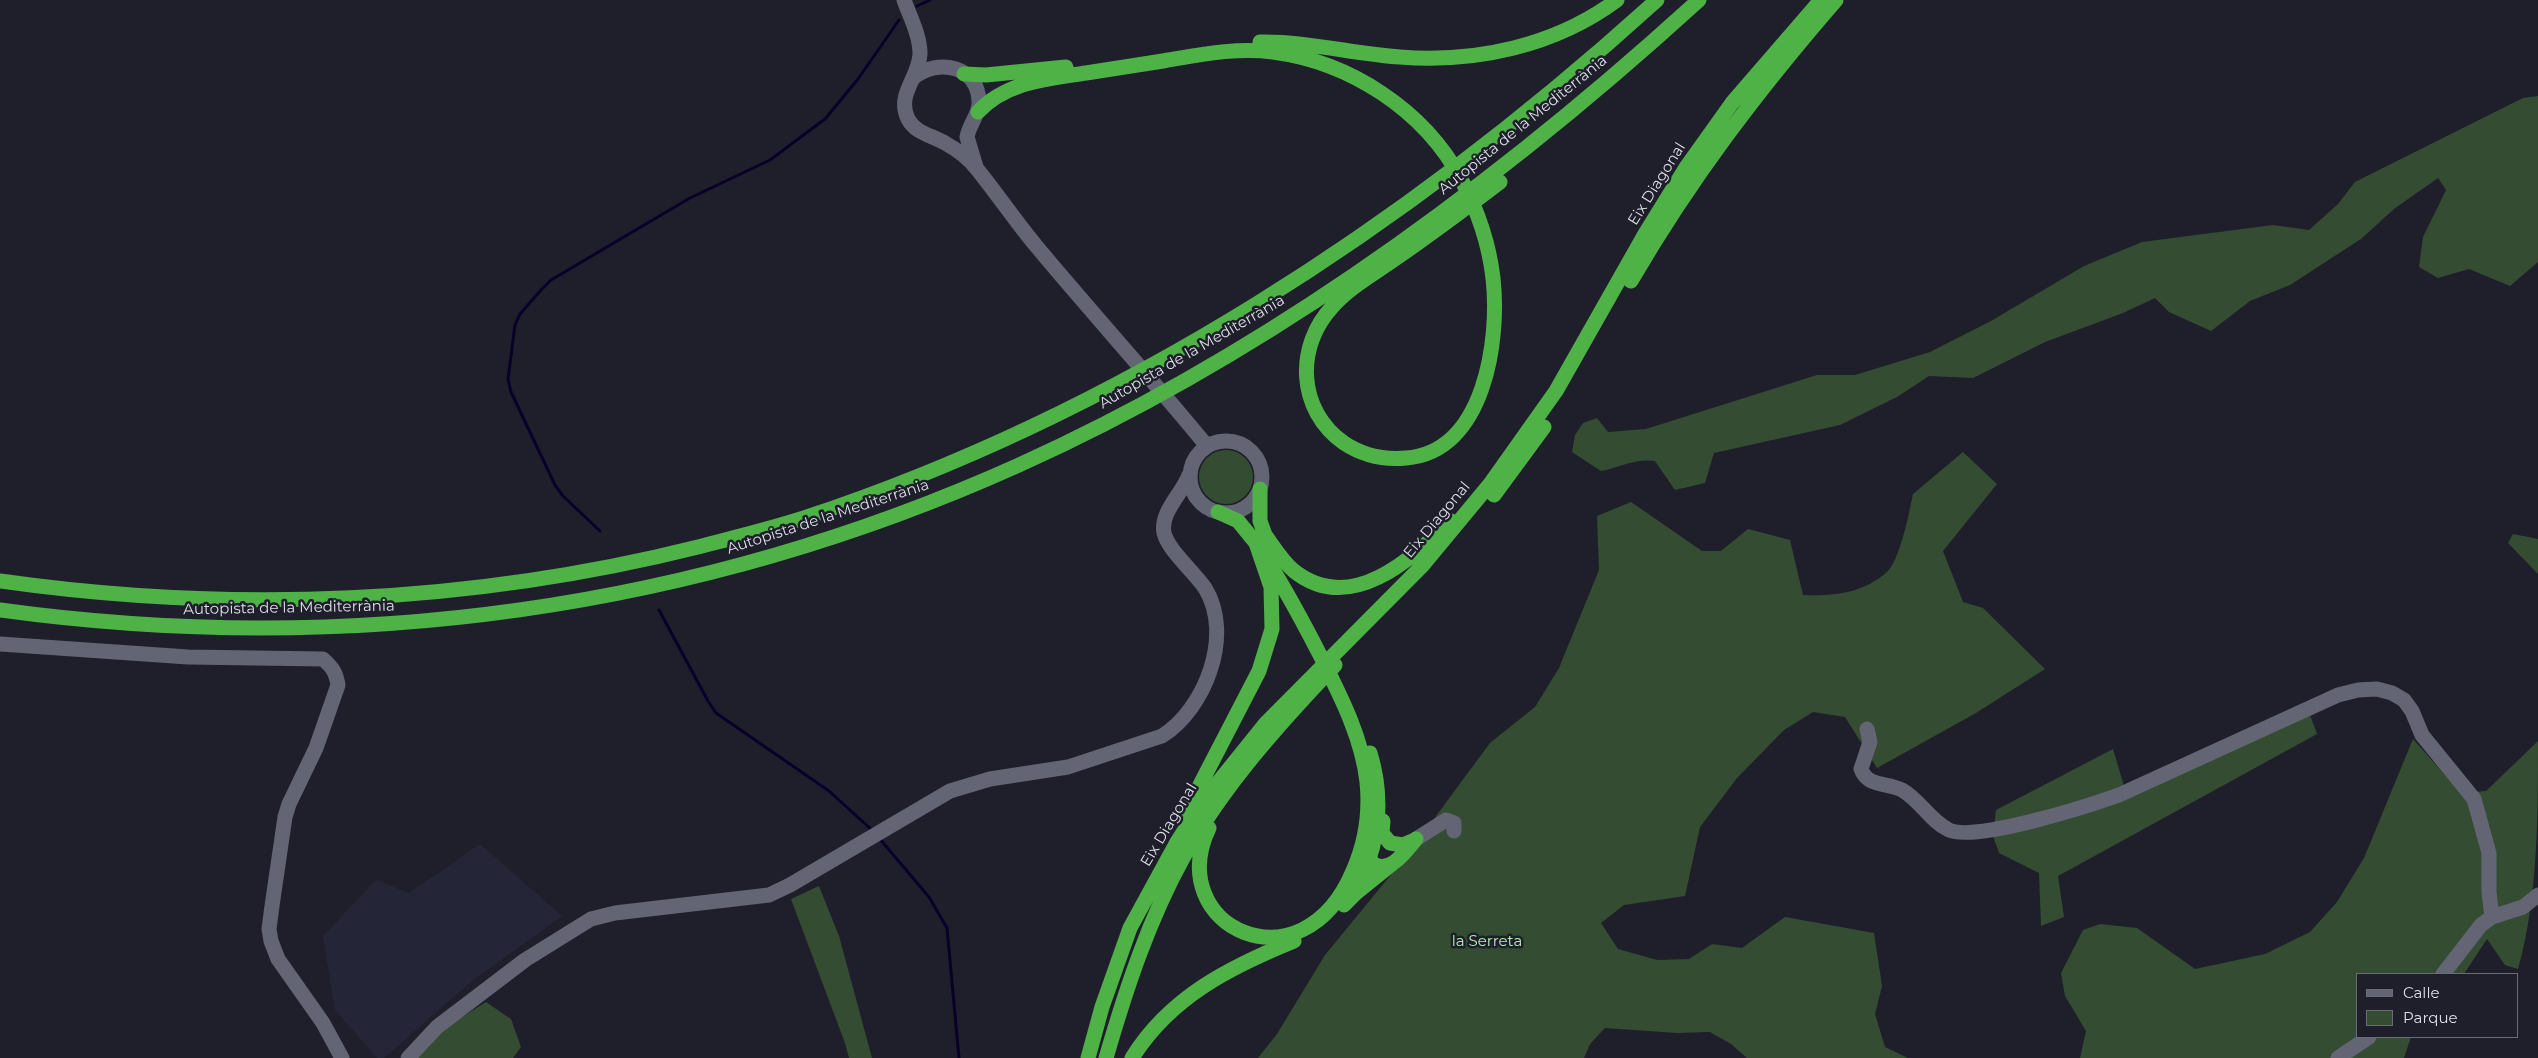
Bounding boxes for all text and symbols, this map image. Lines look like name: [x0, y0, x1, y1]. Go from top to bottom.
street label: Autopista de la Mediterrània: [1435, 51, 1611, 199]
street label: Eix Diagonal: [1624, 139, 1690, 229]
street label: Autopista de la Mediterrània: [1096, 291, 1288, 413]
street label: Autopista de la Mediterrània: [725, 476, 931, 558]
street label: Eix Diagonal: [1400, 478, 1474, 562]
street label: Autopista de la Mediterrània: [183, 597, 395, 619]
street label: Eix Diagonal: [1137, 780, 1201, 870]
park label: la Serreta: [1452, 933, 1522, 951]
legend: [2356, 973, 2518, 1038]
text: Calle: [2403, 983, 2440, 1002]
text: Parque: [2403, 1008, 2458, 1027]

